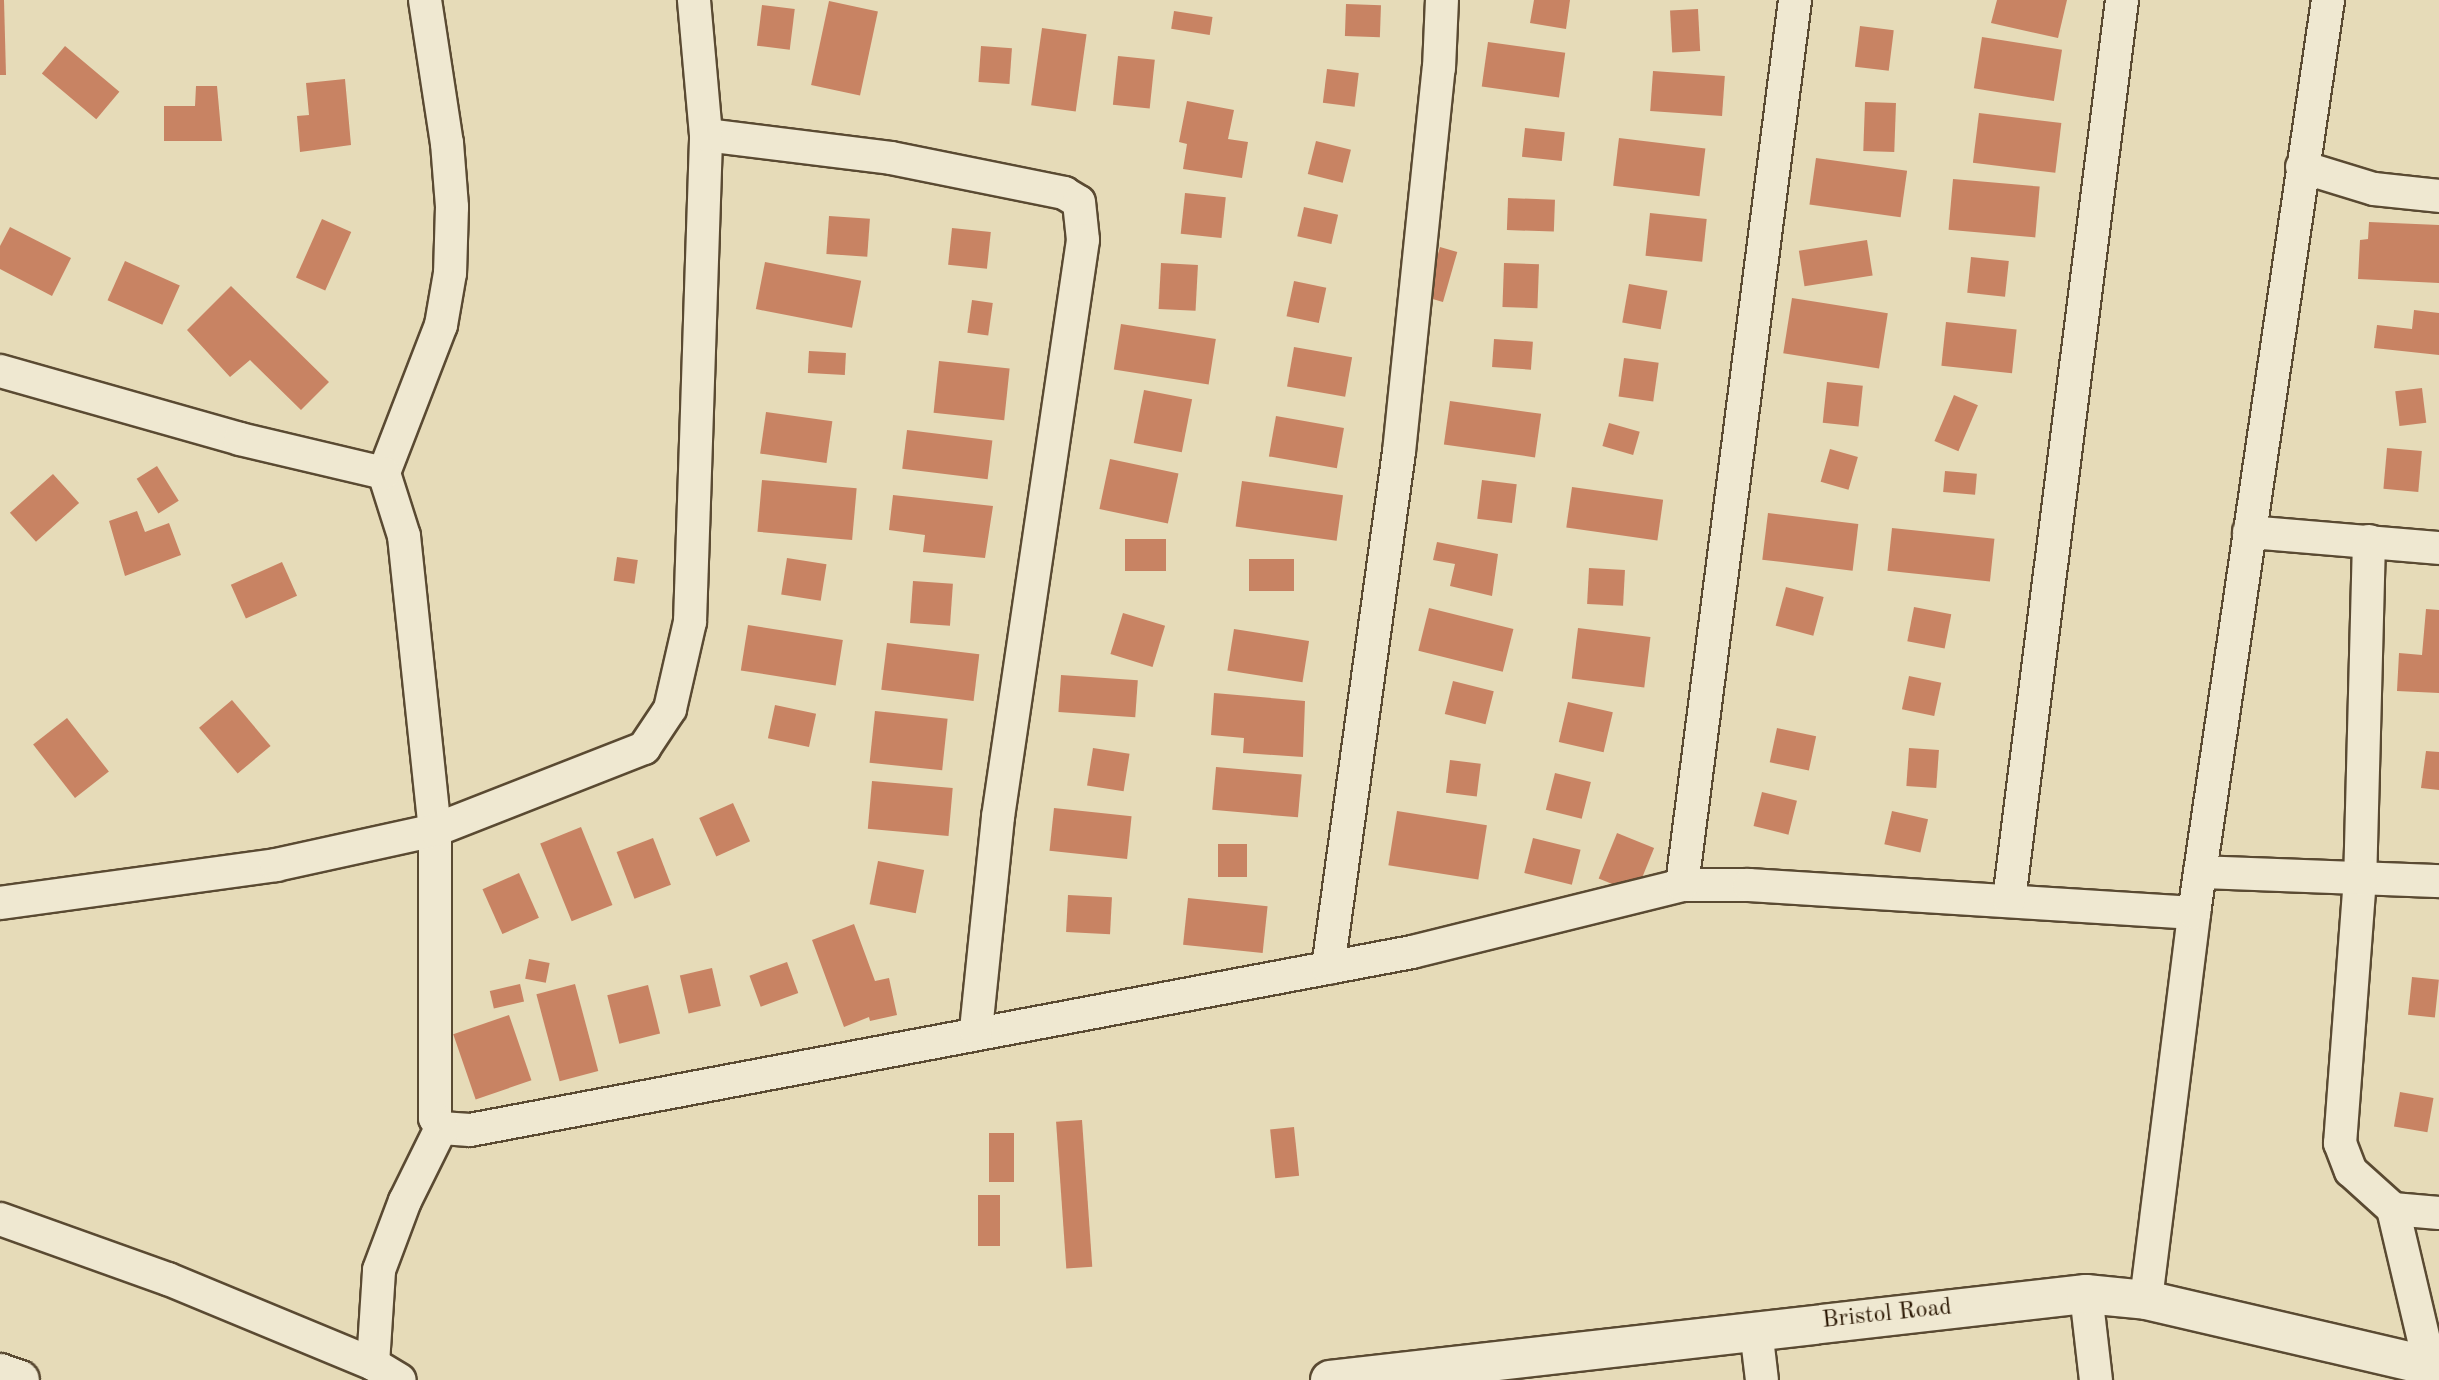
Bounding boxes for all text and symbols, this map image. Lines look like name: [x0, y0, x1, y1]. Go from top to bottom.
street label: Bristol Road: [1821, 1294, 1953, 1336]

